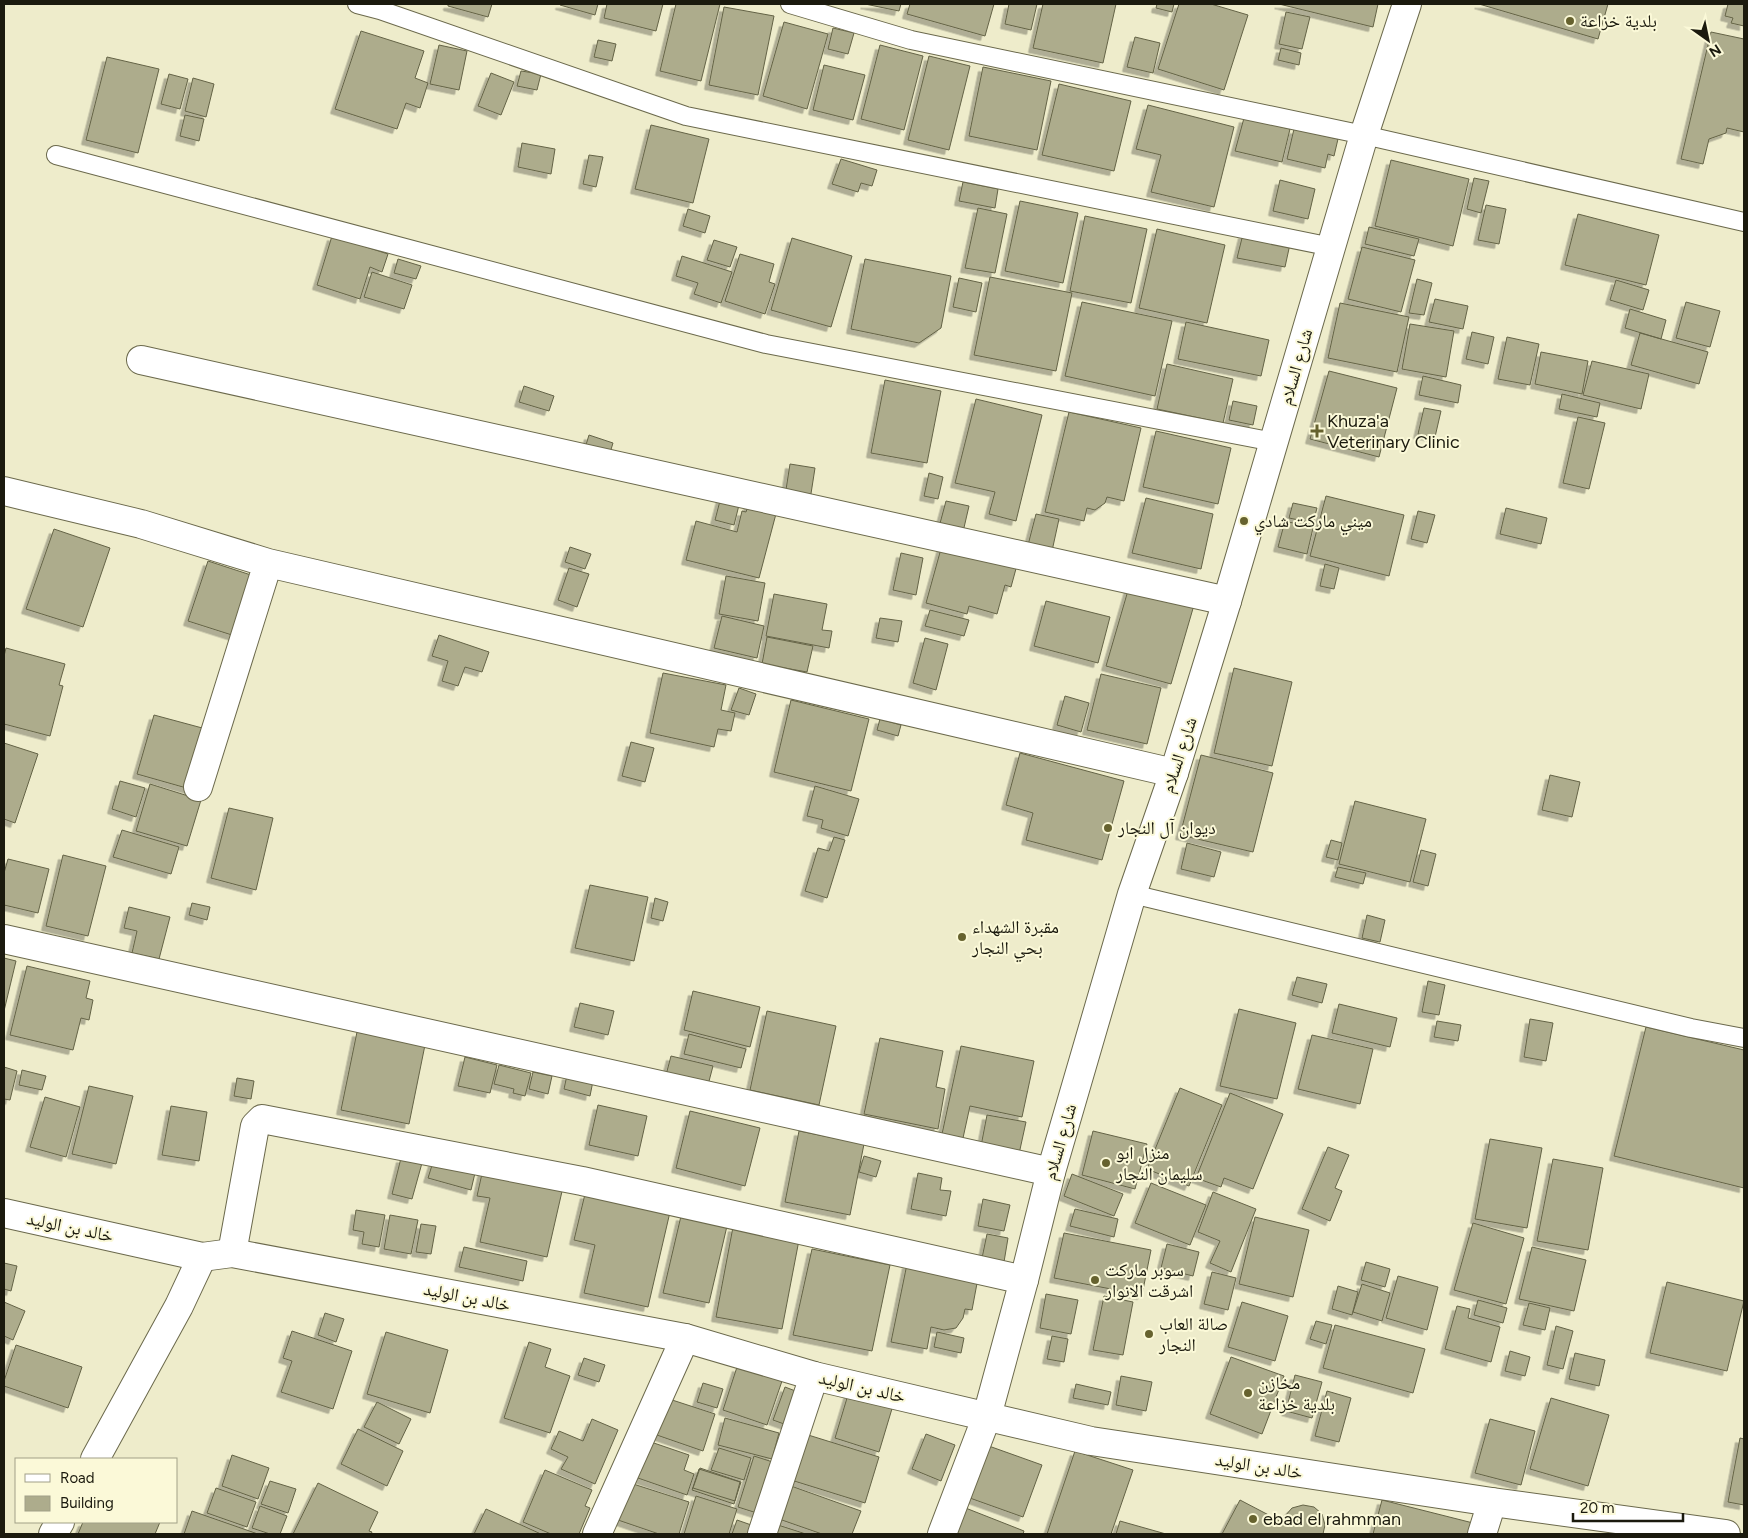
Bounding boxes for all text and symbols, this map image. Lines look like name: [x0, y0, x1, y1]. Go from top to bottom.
place label: بلدية خزاعة: [1580, 10, 1657, 32]
marker: بلدية خزاعة: [1564, 15, 1576, 27]
north arrow: [1683, 15, 1733, 65]
text: N: [1706, 40, 1724, 61]
street label: شارع السلام: [1275, 326, 1318, 408]
place label: Khuza'a Veterinary Clinic: [1327, 410, 1460, 453]
marker: Khuza'a Veterinary Clinic: [1311, 425, 1323, 437]
place label: ميني ماركت شادي: [1254, 510, 1372, 536]
marker: ميني ماركت شادي: [1238, 515, 1250, 527]
street label: شارع السلام: [1156, 714, 1203, 796]
place label: ديوان آل النجار: [1117, 817, 1216, 839]
marker: ديوان آل النجار: [1102, 822, 1114, 834]
place label: مقبرة الشهداء بحي النجار: [971, 916, 1059, 963]
marker: مقبرة الشهداء بحي النجار: [956, 931, 968, 943]
street label: شارع السلام: [1039, 1101, 1082, 1183]
place label: منزل ابو سليمان النجار: [1115, 1142, 1203, 1185]
marker: منزل ابو سليمان النجار: [1100, 1157, 1112, 1169]
street label: خالد بن الوليد: [25, 1207, 115, 1247]
place label: سوبر ماركت اشرقت الانوار: [1104, 1259, 1193, 1302]
marker: سوبر ماركت اشرقت الانوار: [1089, 1274, 1101, 1286]
street label: خالد بن الوليد: [422, 1278, 512, 1316]
place label: صالة العاب النجار: [1158, 1313, 1228, 1356]
marker: صالة العاب النجار: [1143, 1328, 1155, 1340]
street label: خالد بن الوليد: [817, 1366, 907, 1408]
place label: مخازن بلدية خزاعة: [1258, 1372, 1335, 1415]
marker: مخازن بلدية خزاعة: [1242, 1387, 1254, 1399]
street label: خالد بن الوليد: [1214, 1448, 1304, 1484]
legend: [15, 1458, 178, 1523]
text: Road: [60, 1469, 95, 1487]
scale bar: [1573, 1490, 1683, 1522]
text: Building: [60, 1494, 114, 1512]
text: 20 m: [1580, 1499, 1614, 1517]
place label: ebad el rahmman: [1263, 1508, 1401, 1530]
marker: ebad el rahmman: [1247, 1513, 1259, 1525]

